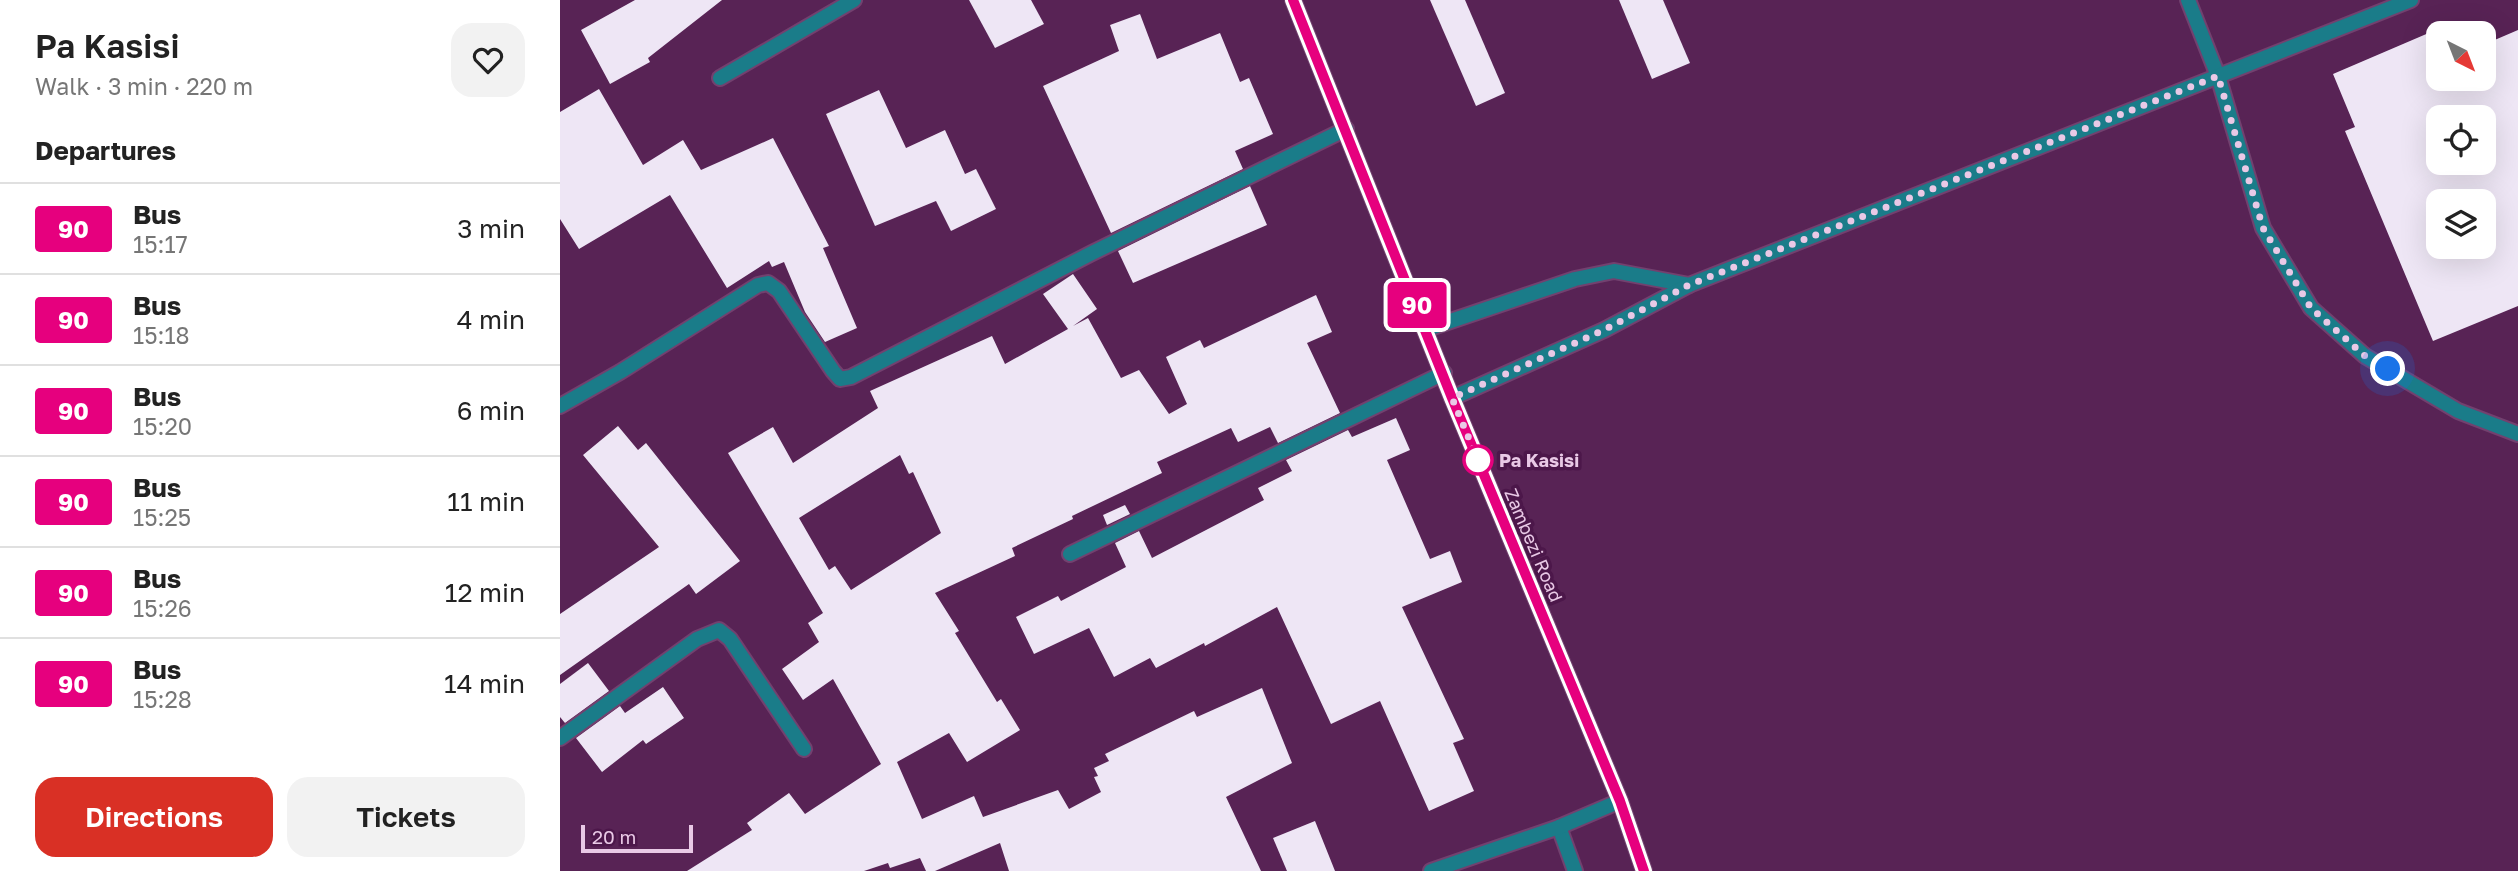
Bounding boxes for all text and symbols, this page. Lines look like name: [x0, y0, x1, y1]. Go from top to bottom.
north arrow: [2426, 21, 2496, 91]
map controls: [2426, 21, 2496, 259]
button: heart: [451, 23, 525, 97]
text: Pa Kasisi: [35, 26, 179, 65]
text: Walk · 3 min · 220 m: [35, 72, 253, 100]
button: locate: [2426, 105, 2496, 175]
text: Departures: [35, 135, 176, 166]
button: layers: [2426, 189, 2496, 259]
text: Bus: [133, 199, 181, 230]
text: 3 min: [457, 213, 525, 244]
text: 90: [58, 214, 89, 243]
text: 15:17: [133, 230, 188, 258]
line badge: 90: [1386, 282, 1448, 328]
text: Bus: [133, 290, 181, 321]
text: 90: [1402, 290, 1432, 319]
text: 4 min: [457, 304, 525, 335]
text: 90: [58, 305, 89, 334]
text: 15:18: [133, 321, 190, 349]
your location: [2370, 351, 2405, 386]
text: Bus: [133, 381, 181, 412]
text: 6 min: [457, 395, 525, 426]
text: 90: [58, 396, 89, 425]
text: 15:20: [133, 412, 192, 440]
marker: Pa Kasisi: [1463, 445, 1493, 475]
place label: Pa Kasisi: [1499, 449, 1579, 471]
text: Bus: [133, 472, 181, 503]
street label: Zambezi Road: [1500, 485, 1568, 605]
text: 11 min: [447, 486, 525, 517]
text: 90: [58, 487, 89, 516]
text: 15:25: [133, 503, 191, 531]
text: Bus: [133, 563, 181, 594]
text: 12 min: [445, 577, 525, 608]
text: 90: [58, 578, 89, 607]
text: 15:26: [133, 594, 192, 622]
text: Bus: [133, 654, 181, 685]
text: 14 min: [444, 668, 525, 699]
text: 90: [58, 669, 89, 698]
text: 15:28: [133, 685, 192, 713]
button: Directions: [35, 777, 273, 857]
button: Tickets: [287, 777, 525, 857]
scale bar: [581, 822, 693, 854]
text: 20 m: [592, 825, 636, 848]

